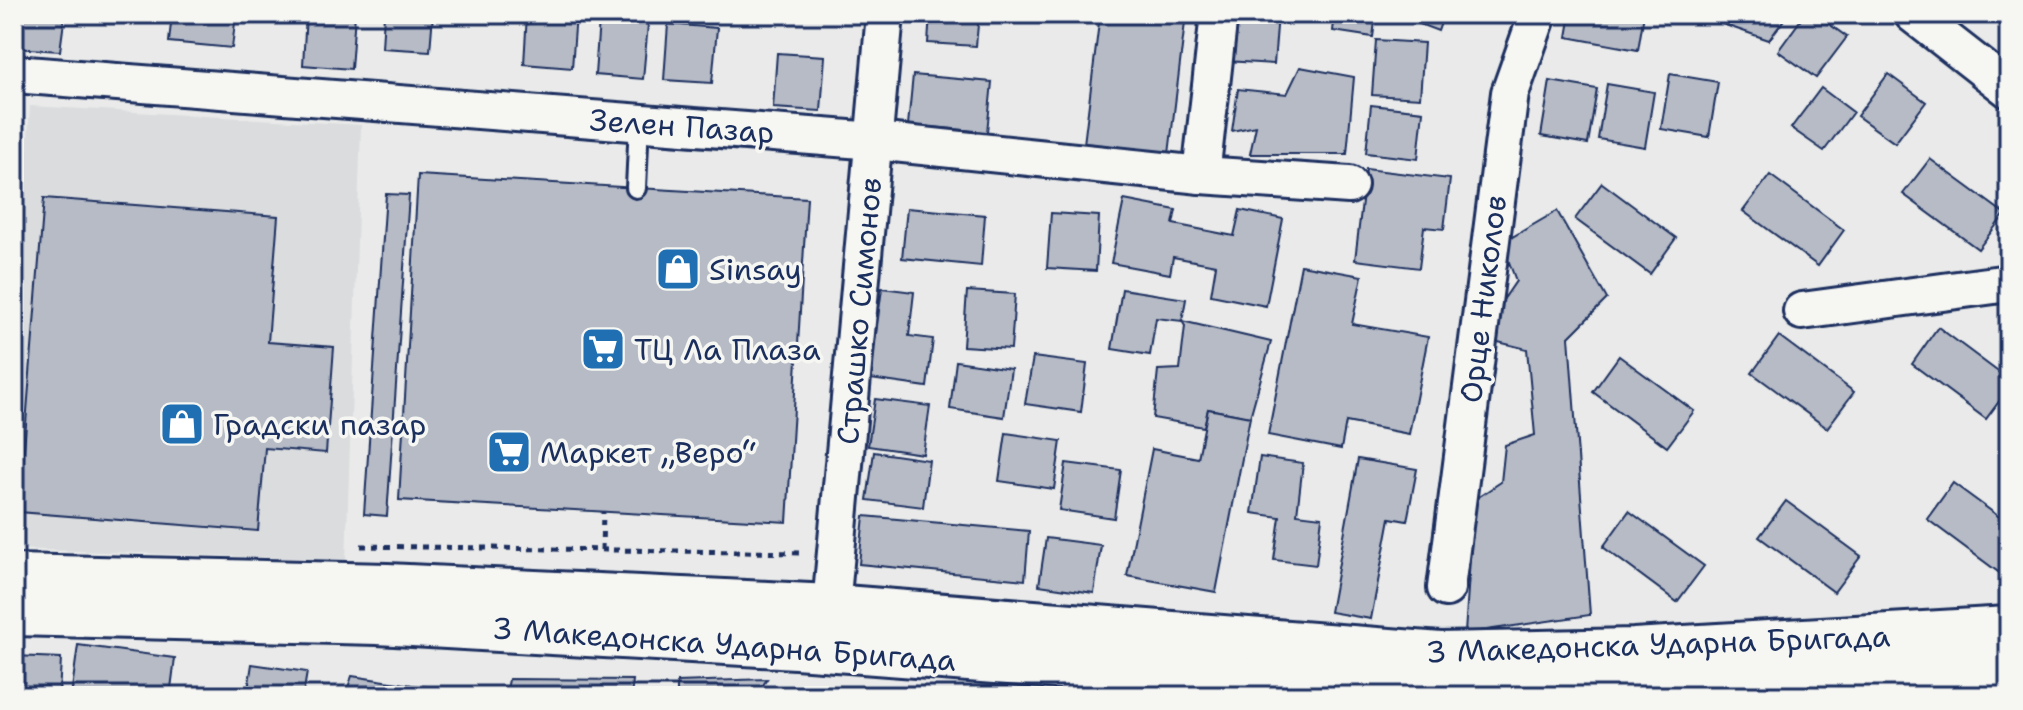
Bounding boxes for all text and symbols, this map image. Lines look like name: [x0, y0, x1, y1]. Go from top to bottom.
street label: Зелен Пазар: [588, 99, 776, 153]
street label: Страшко Симонов: [827, 176, 891, 446]
street label: Орце Николов: [1450, 193, 1516, 405]
shop icon: Sinsay: [654, 245, 702, 293]
place label: Sinsay: [709, 249, 802, 290]
supermarket icon: ТЦ Ла Плаза: [579, 325, 627, 373]
place label: ТЦ Ла Плаза: [634, 329, 821, 370]
shop icon: Градски пазар: [158, 400, 206, 448]
place label: Градски пазар: [213, 404, 426, 445]
supermarket icon: Маркет „Веро“: [485, 428, 533, 476]
place label: Маркет „Веро“: [540, 432, 756, 473]
street label: 3 Македонска Ударна Бригада: [491, 607, 958, 681]
street label: 3 Македонска Ударна Бригада: [1425, 615, 1891, 673]

